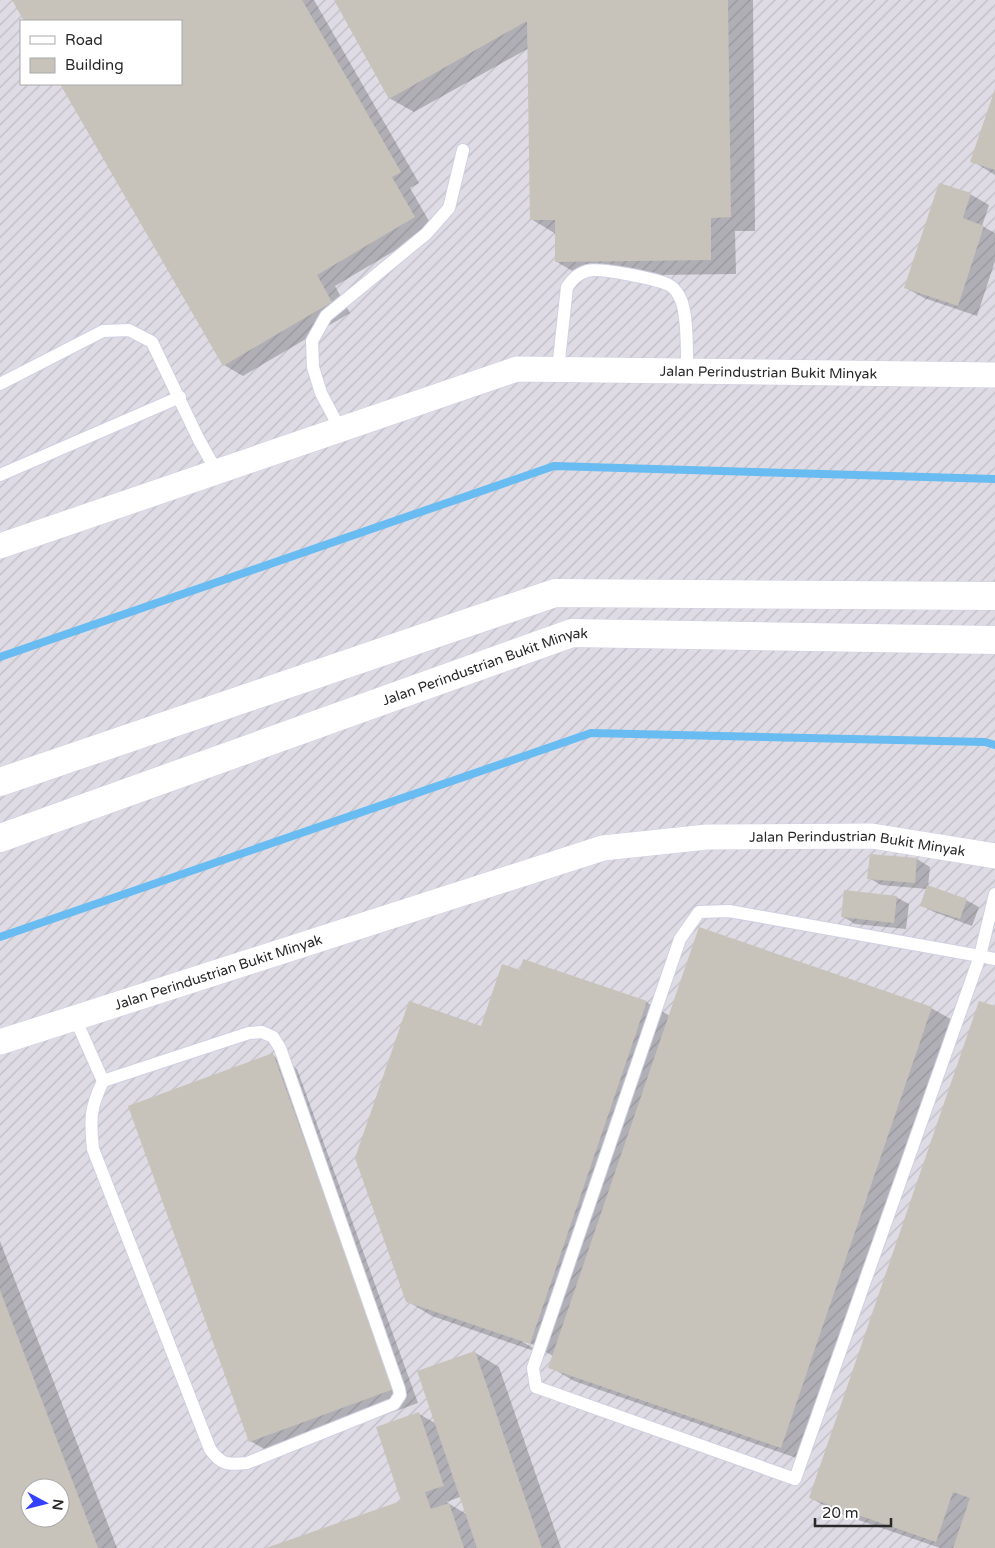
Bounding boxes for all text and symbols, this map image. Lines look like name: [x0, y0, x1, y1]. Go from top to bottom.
legend: [20, 20, 182, 85]
text: Road: [65, 31, 103, 49]
text: Building: [65, 56, 124, 74]
street label: Jalan Perindustrian Bukit Minyak: [660, 362, 878, 382]
street label: Jalan Perindustrian Bukit Minyak: [380, 625, 589, 709]
street label: Jalan Perindustrian Bukit Minyak: [749, 827, 967, 860]
street label: Jalan Perindustrian Bukit Minyak: [112, 930, 324, 1013]
north arrow: [20, 1478, 70, 1528]
scale bar: [815, 1496, 891, 1528]
text: N: [48, 1498, 67, 1511]
text: 20 m: [822, 1504, 859, 1522]

